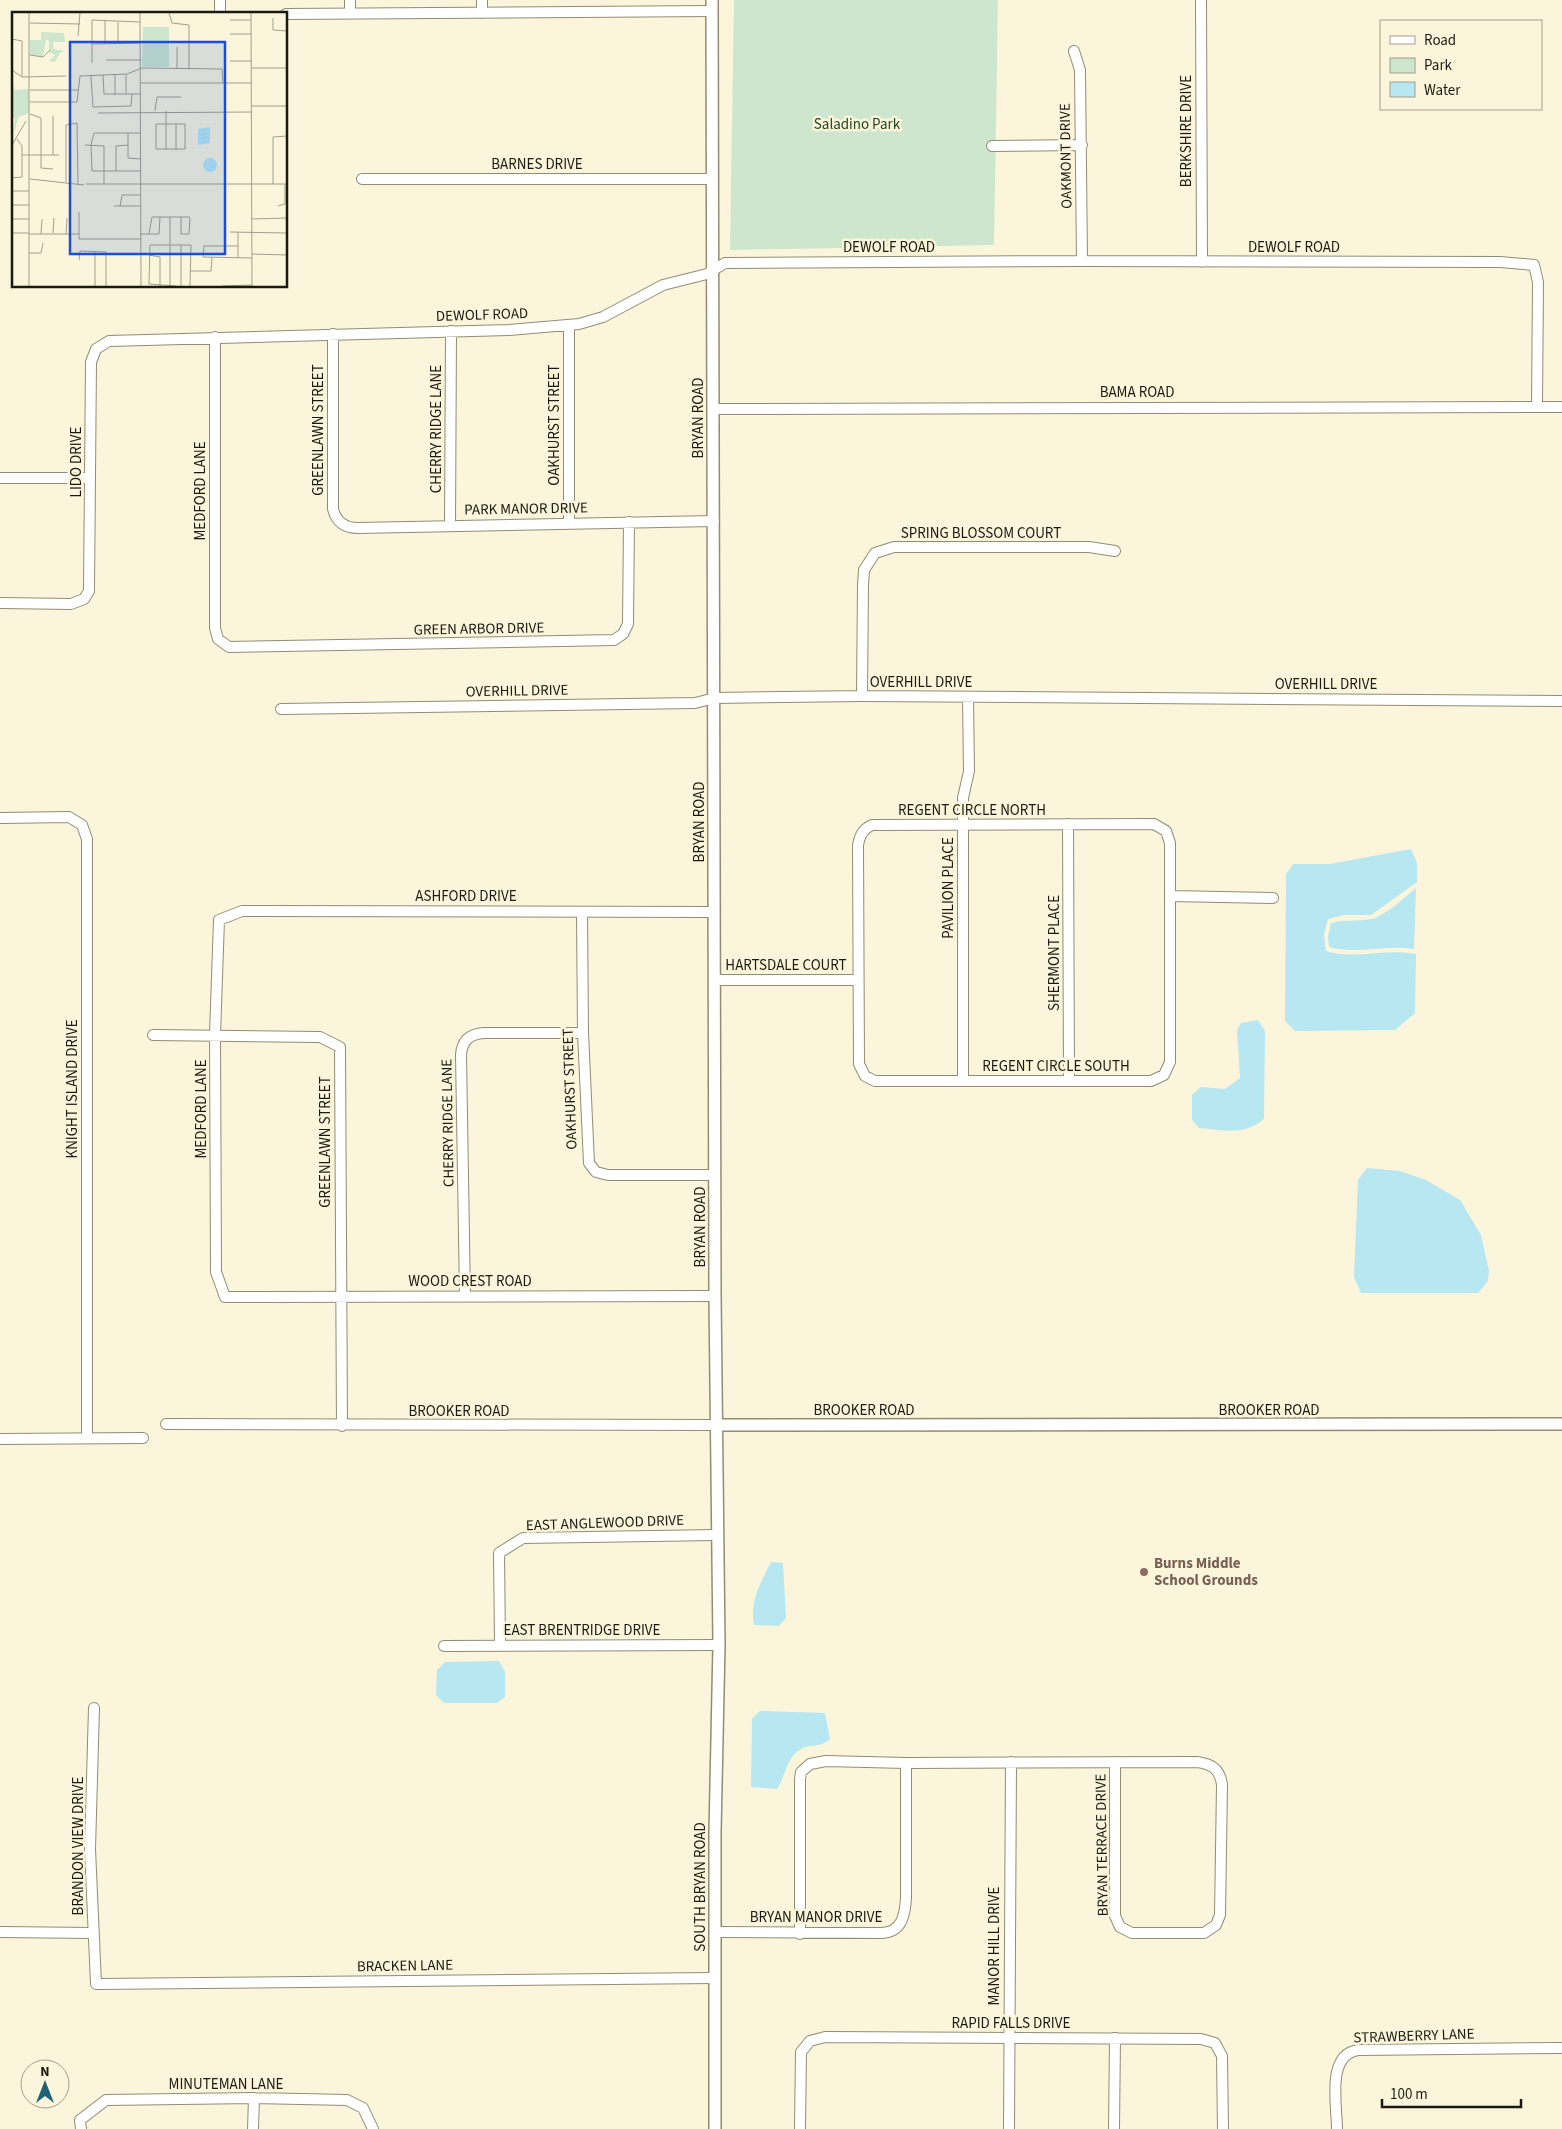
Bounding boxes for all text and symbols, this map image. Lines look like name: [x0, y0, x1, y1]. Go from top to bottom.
inset map: [12, 12, 288, 288]
legend: [1380, 20, 1542, 110]
text: Road: [1424, 30, 1456, 51]
text: Park: [1424, 55, 1453, 76]
street label: BERKSHIRE DRIVE: [1176, 75, 1197, 187]
text: Water: [1424, 80, 1461, 101]
street label: OAKMONT DRIVE: [1055, 103, 1077, 209]
park label: Saladino Park: [814, 114, 901, 135]
street label: BARNES DRIVE: [491, 154, 583, 175]
street label: DEWOLF ROAD: [843, 237, 935, 258]
street label: DEWOLF ROAD: [1248, 237, 1340, 258]
street label: DEWOLF ROAD: [436, 303, 528, 327]
street label: GREENLAWN STREET: [308, 364, 329, 496]
street label: OAKHURST STREET: [544, 364, 565, 486]
street label: CHERRY RIDGE LANE: [426, 365, 447, 493]
street label: BRYAN ROAD: [688, 378, 709, 458]
street label: BAMA ROAD: [1100, 382, 1174, 403]
street label: LIDO DRIVE: [66, 427, 87, 497]
street label: MEDFORD LANE: [190, 441, 211, 541]
street label: PARK MANOR DRIVE: [464, 497, 588, 521]
street label: SPRING BLOSSOM COURT: [901, 523, 1061, 544]
street label: GREEN ARBOR DRIVE: [414, 617, 545, 641]
street label: OVERHILL DRIVE: [870, 672, 972, 693]
street label: OVERHILL DRIVE: [1275, 674, 1377, 695]
street label: OVERHILL DRIVE: [466, 680, 569, 702]
street label: BRYAN ROAD: [689, 782, 710, 862]
street label: REGENT CIRCLE NORTH: [898, 800, 1046, 821]
street label: PAVILION PLACE: [938, 837, 959, 939]
street label: ASHFORD DRIVE: [415, 886, 517, 907]
street label: SHERMONT PLACE: [1044, 895, 1065, 1011]
street label: HARTSDALE COURT: [725, 955, 847, 976]
street label: KNIGHT ISLAND DRIVE: [62, 1019, 83, 1159]
street label: OAKHURST STREET: [557, 1028, 583, 1150]
street label: REGENT CIRCLE SOUTH: [982, 1056, 1130, 1077]
street label: MEDFORD LANE: [191, 1059, 212, 1159]
street label: CHERRY RIDGE LANE: [436, 1059, 460, 1187]
street label: GREENLAWN STREET: [315, 1076, 336, 1208]
street label: BRYAN ROAD: [690, 1187, 711, 1267]
street label: WOOD CREST ROAD: [408, 1271, 532, 1292]
street label: BROOKER ROAD: [813, 1400, 915, 1421]
street label: BROOKER ROAD: [1218, 1400, 1320, 1421]
street label: BROOKER ROAD: [408, 1401, 510, 1422]
street label: EAST ANGLEWOOD DRIVE: [526, 1510, 685, 1536]
place label: Burns Middle School Grounds: [1154, 1553, 1258, 1591]
marker: Burns Middle School Grounds: [1138, 1566, 1150, 1578]
street label: EAST BRENTRIDGE DRIVE: [503, 1620, 661, 1641]
street label: BRYAN TERRACE DRIVE: [1090, 1773, 1114, 1917]
street label: BRANDON VIEW DRIVE: [68, 1777, 89, 1915]
street label: SOUTH BRYAN ROAD: [690, 1822, 711, 1952]
street label: MANOR HILL DRIVE: [984, 1886, 1005, 2005]
street label: BRYAN MANOR DRIVE: [750, 1907, 882, 1928]
street label: BRACKEN LANE: [357, 1955, 453, 1977]
street label: RAPID FALLS DRIVE: [952, 2013, 1071, 2034]
street label: STRAWBERRY LANE: [1353, 2023, 1475, 2049]
north arrow: [20, 2059, 70, 2109]
text: N: [40, 2062, 50, 2082]
street label: MINUTEMAN LANE: [168, 2074, 284, 2095]
scale bar: [1382, 2076, 1521, 2108]
text: 100 m: [1390, 2084, 1428, 2105]

